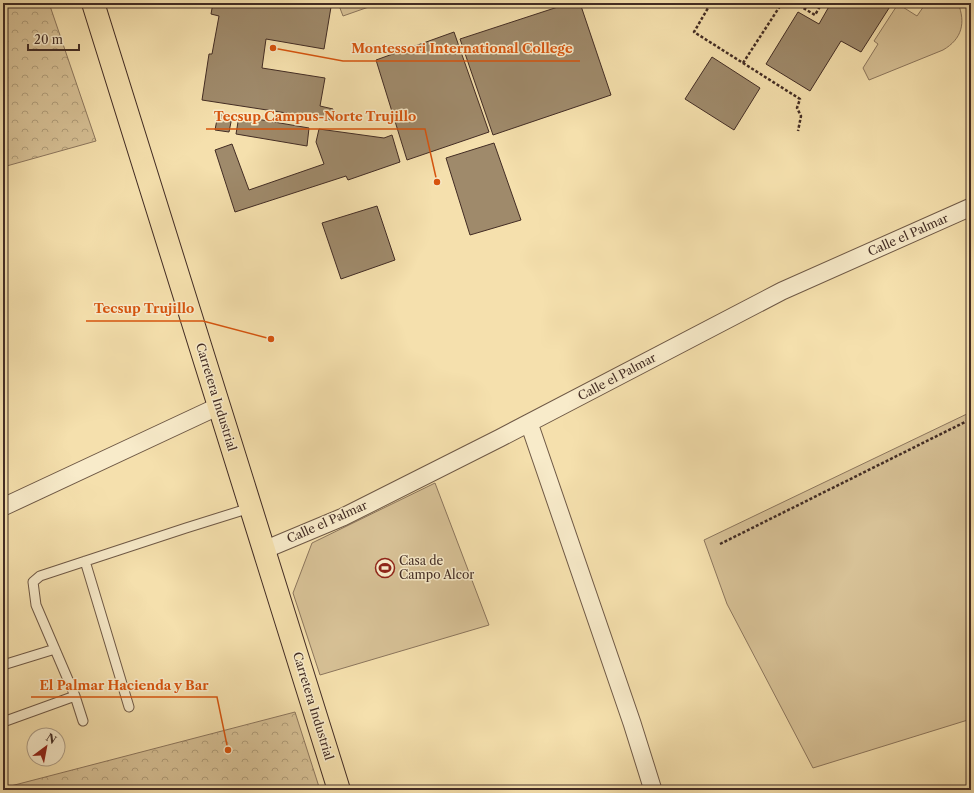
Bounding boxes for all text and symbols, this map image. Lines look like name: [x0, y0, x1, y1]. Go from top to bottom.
scale bar: [28, 26, 79, 52]
text: 20 m: [34, 32, 63, 47]
callout: Montessori International College: [343, 36, 580, 61]
text: Montessori International College: [351, 40, 573, 56]
callout: Tecsup Campus-Norte Trujillo: [206, 104, 425, 129]
text: Tecsup Campus-Norte Trujillo: [214, 108, 416, 124]
street label: Calle el Palmar: [865, 210, 950, 259]
callout: Tecsup Trujillo: [86, 296, 203, 321]
text: Tecsup Trujillo: [94, 300, 194, 316]
street label: Carretera Industrial: [193, 341, 240, 453]
street label: Calle el Palmar: [575, 350, 658, 403]
street label: Calle el Palmar: [284, 497, 369, 546]
place label: Casa de Campo Alcor: [399, 553, 474, 582]
sports icon: Casa de Campo Alcor: [374, 557, 396, 579]
street label: Carretera Industrial: [290, 650, 337, 762]
callout: El Palmar Hacienda y Bar: [31, 672, 217, 697]
text: El Palmar Hacienda y Bar: [39, 677, 209, 693]
north arrow: [26, 727, 66, 767]
text: N: [44, 730, 59, 747]

